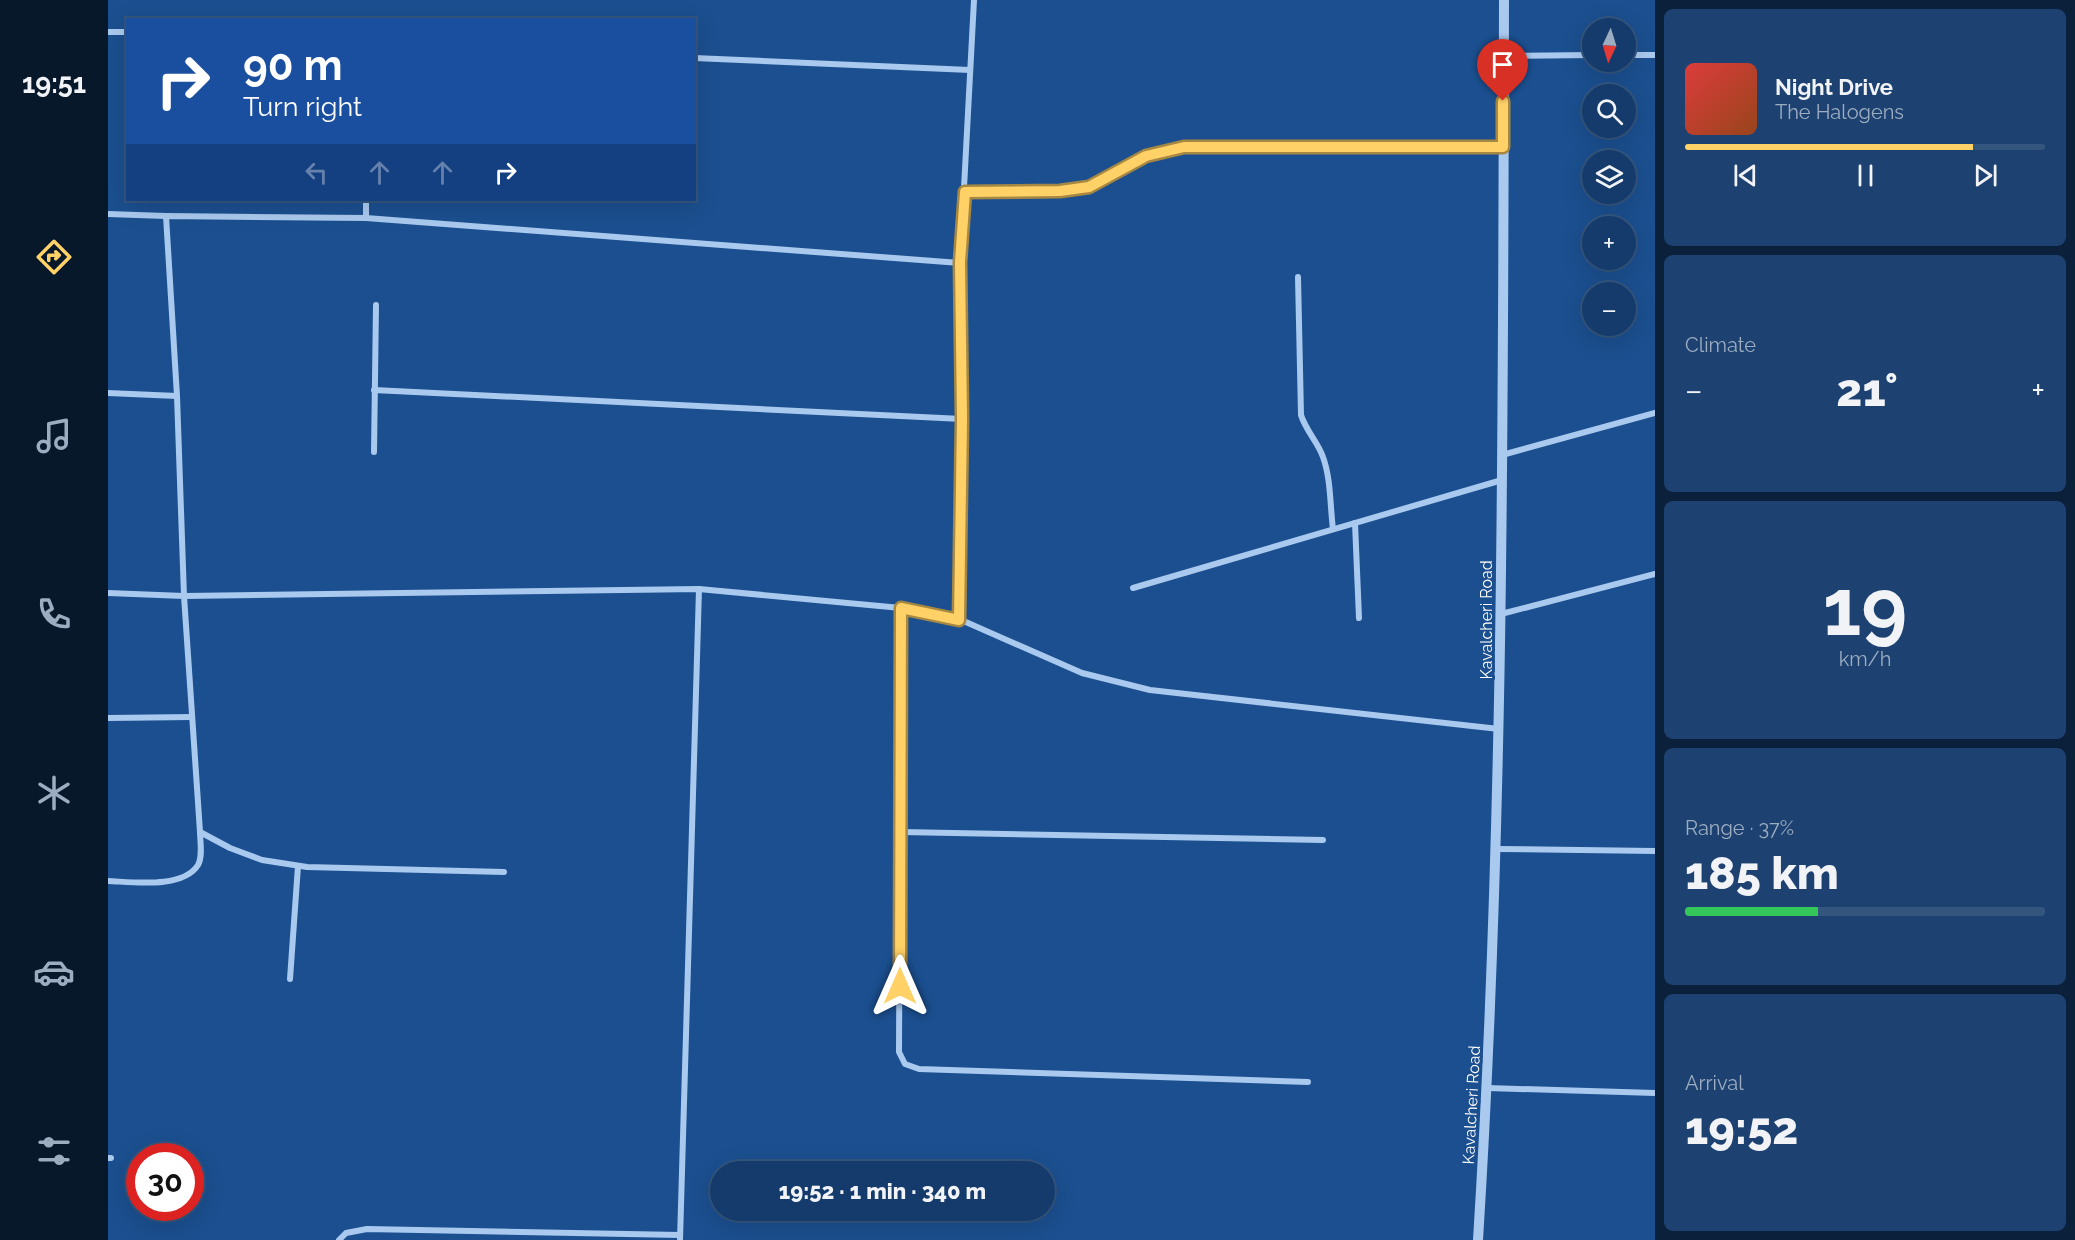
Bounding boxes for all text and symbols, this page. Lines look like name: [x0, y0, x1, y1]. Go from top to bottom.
north arrow: [1582, 18, 1636, 72]
map controls: [1582, 18, 1636, 336]
pin: [1477, 39, 1528, 101]
text: 90 m: [243, 41, 343, 90]
icon: right: [144, 42, 222, 120]
icon: arrive: [1486, 48, 1519, 81]
text: 19:51: [22, 68, 86, 99]
text: Night Drive: [1775, 74, 1893, 100]
button: search: [1582, 84, 1636, 138]
text: Turn right: [243, 91, 362, 122]
text: The Halogens: [1775, 100, 1904, 124]
button: layers: [1582, 150, 1636, 204]
icon: left: [300, 156, 333, 189]
icon: ahead: [363, 156, 396, 189]
icon: ahead: [426, 156, 459, 189]
icon: right: [489, 156, 522, 189]
icon: previous: [1729, 159, 1762, 192]
icon: pause: [1849, 159, 1882, 192]
icon: next: [1969, 159, 2002, 192]
button: +: [1582, 216, 1636, 270]
icon: directions: [33, 236, 75, 278]
button: −: [1582, 282, 1636, 336]
text: Climate: [1685, 333, 1756, 357]
text: 21°: [1836, 364, 1898, 417]
text: −: [1685, 371, 1703, 410]
text: +: [2031, 371, 2045, 410]
icon: music: [33, 415, 75, 457]
street label: Kavalcheri Road: [1477, 560, 1496, 680]
text: 19: [1823, 562, 1907, 653]
icon: phone: [33, 593, 75, 635]
text: km/h: [1839, 647, 1891, 671]
icon: climate: [33, 772, 75, 814]
text: Range · 37%: [1685, 816, 1794, 840]
text: 185 km: [1685, 847, 1839, 900]
icon: car: [33, 951, 75, 993]
position arrow: [868, 954, 932, 1018]
street label: Kavalcheri Road: [1459, 1045, 1484, 1165]
text: Arrival: [1685, 1071, 1744, 1095]
text: 19:52: [1685, 1102, 1798, 1155]
icon: filters: [33, 1130, 75, 1172]
speed limit sign: 30: [126, 1143, 204, 1221]
text: 19:52 · 1 min · 340 m: [779, 1178, 986, 1204]

